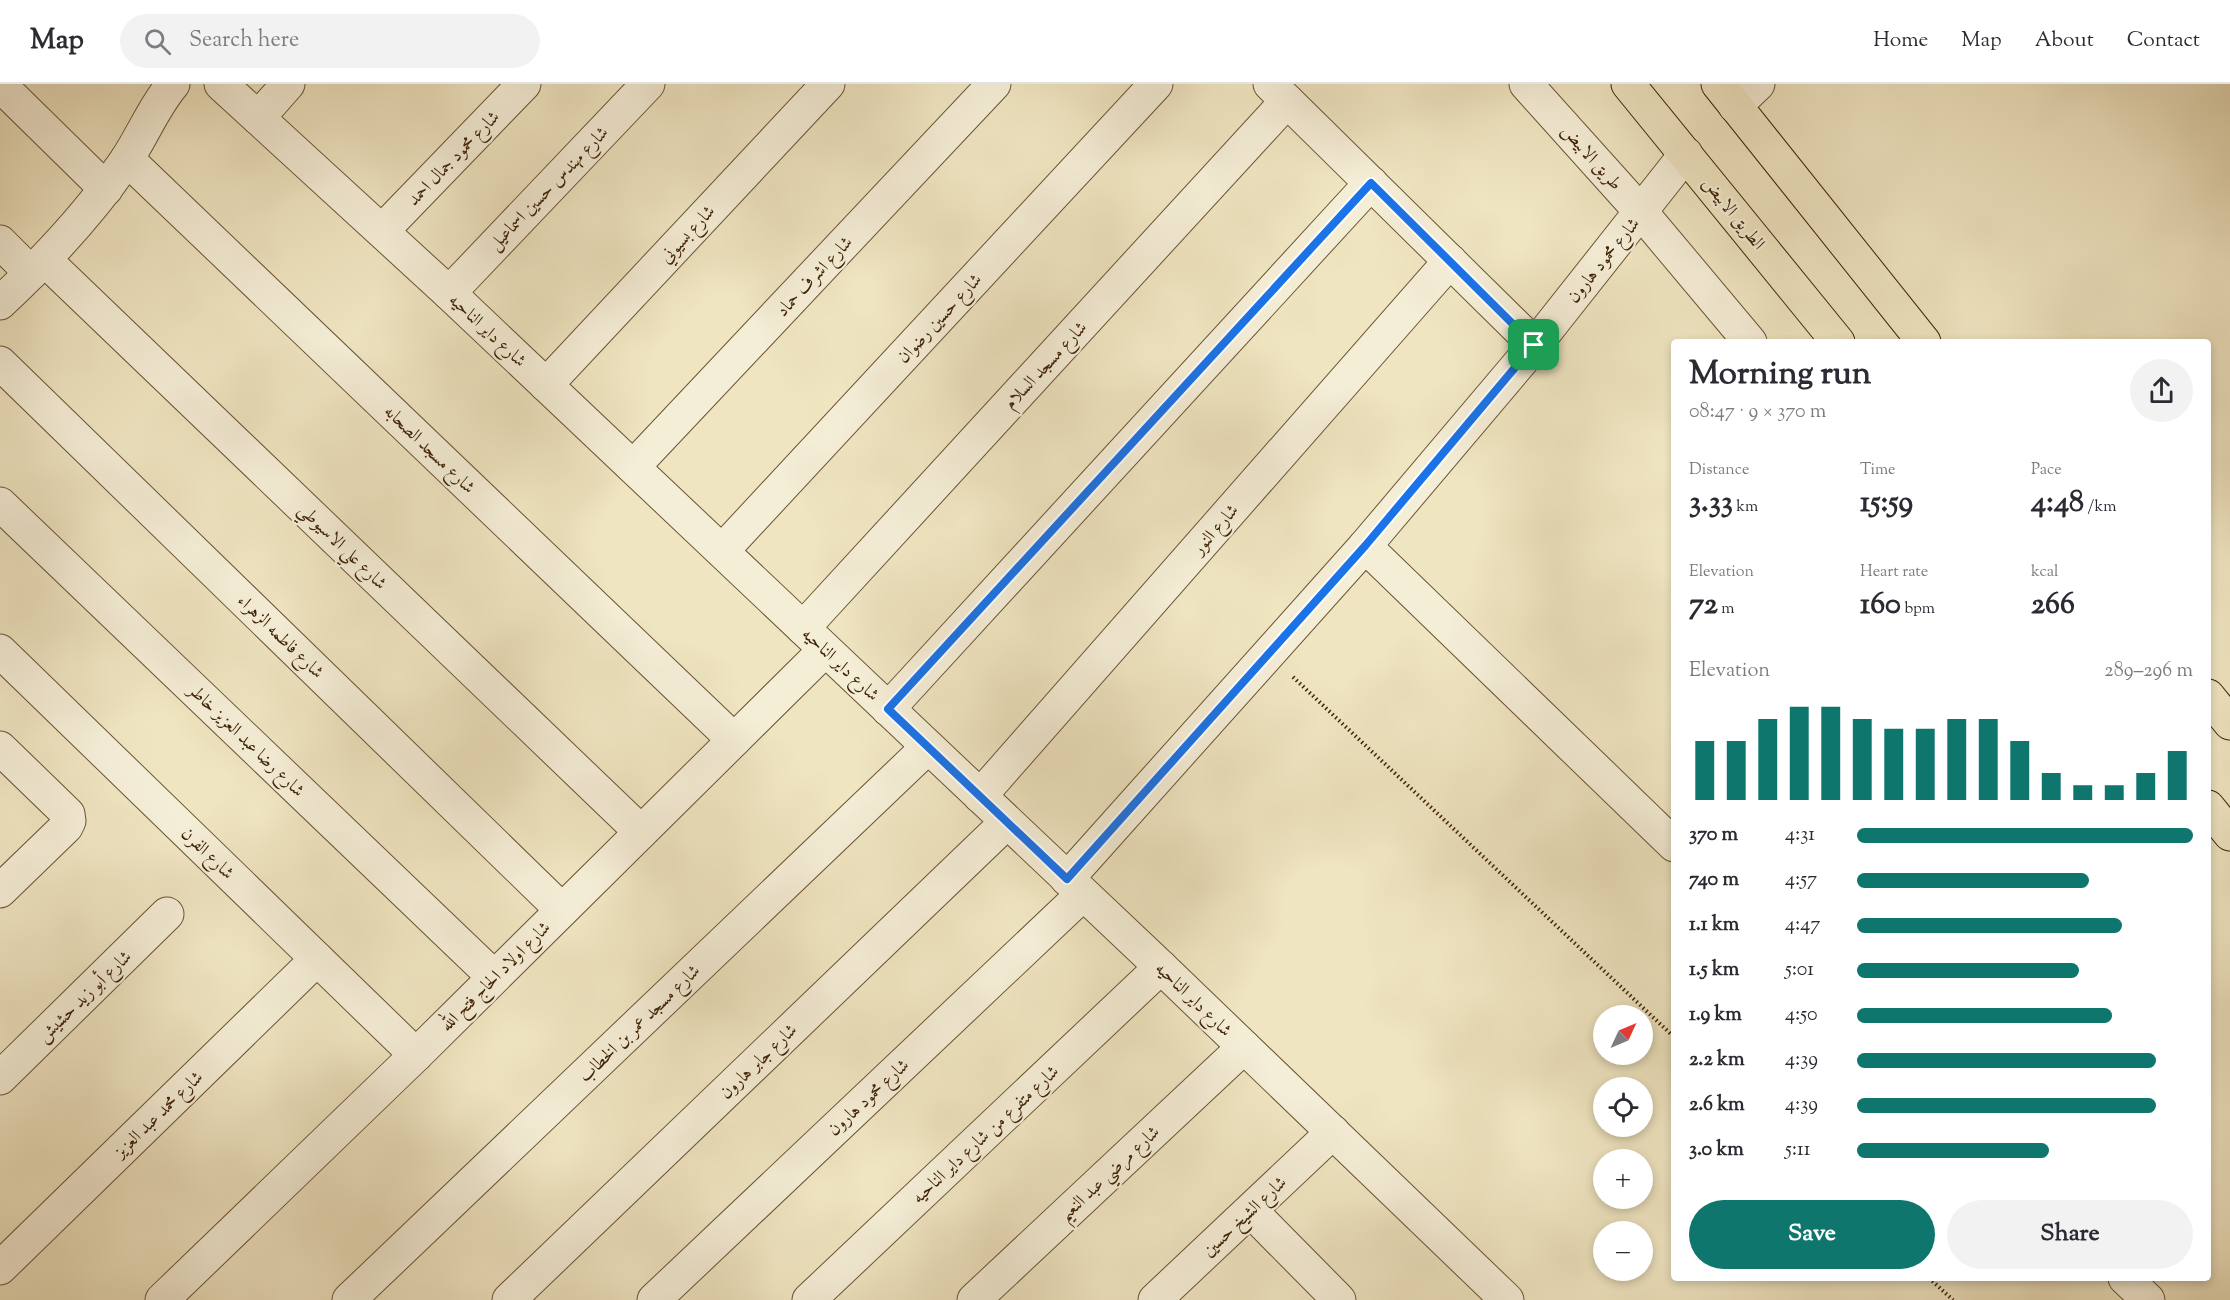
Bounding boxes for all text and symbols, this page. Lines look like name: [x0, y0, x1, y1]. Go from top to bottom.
search box: [120, 14, 540, 68]
text: Map: [30, 21, 84, 61]
icon: search: [141, 25, 174, 58]
text: Search here: [189, 25, 299, 57]
text: Home: [1873, 26, 1928, 56]
text: Map: [1961, 26, 2002, 56]
text: About: [2035, 26, 2094, 56]
text: Contact: [2127, 26, 2200, 56]
street label: شارع محمود جمال احمد: [402, 106, 507, 213]
street label: طريق الابيض: [1554, 120, 1627, 197]
street label: شارع مهندس حسين اسماعيل: [483, 121, 616, 257]
street label: الطريق الابيض: [1695, 172, 1770, 257]
street label: شارع بسيوني: [655, 200, 722, 270]
street label: شارع محمود هارون: [1562, 213, 1647, 310]
street label: شارع اشرف حماد: [771, 231, 860, 324]
street label: شارع حسين رضوان: [892, 269, 989, 370]
street label: شارع داير الناحيه: [442, 289, 531, 374]
street label: شارع مسجد السلام: [999, 317, 1095, 417]
pin: [1508, 319, 1559, 370]
icon: arrive: [1517, 328, 1550, 361]
text: Morning run: [1689, 351, 1871, 399]
button: share: [2130, 359, 2193, 422]
text: 08:47 · 9 × 370 m: [1689, 398, 1826, 427]
street label: شارع مسجد الصحابه: [377, 400, 480, 501]
text: Distance: [1689, 459, 1749, 482]
text: Time: [1860, 459, 1896, 482]
text: Pace: [2031, 459, 2062, 482]
text: 3.33: [1689, 482, 1733, 525]
text: 15:59: [1860, 482, 1913, 525]
text: 4:48: [2031, 482, 2084, 525]
text: km: [1733, 496, 1758, 519]
text: /km: [2084, 496, 2116, 519]
street label: شارع علي الاسيوطي: [290, 498, 392, 598]
street label: شارع النور: [1186, 499, 1246, 563]
text: Elevation: [1689, 561, 1754, 584]
text: Heart rate: [1860, 561, 1928, 584]
text: kcal: [2031, 561, 2059, 584]
text: 72: [1689, 584, 1718, 627]
text: 160: [1860, 584, 1901, 627]
text: 266: [2031, 584, 2075, 627]
street label: شارع فاطمه الزهراء: [230, 589, 329, 686]
text: m: [1718, 598, 1734, 621]
text: bpm: [1901, 598, 1935, 621]
street label: شارع داير الناحيه: [795, 623, 884, 708]
text: Elevation: [1689, 657, 1770, 686]
text: 289–296 m: [2104, 657, 2193, 686]
street label: شارع رضا عبد العزيز خاطر: [180, 677, 310, 804]
text: 370 m: [1689, 821, 1738, 850]
text: 4:31: [1785, 821, 1815, 850]
street label: شارع الفرن: [174, 822, 239, 887]
text: 740 m: [1689, 866, 1739, 895]
text: 4:57: [1785, 866, 1817, 895]
text: 1.1 km: [1689, 911, 1739, 940]
text: 4:47: [1785, 911, 1820, 940]
street label: شارع اولاد الحاج فتح الله: [433, 914, 558, 1039]
street label: شارع أبو زيد حشيش: [31, 944, 139, 1049]
text: 1.5 km: [1689, 956, 1739, 985]
text: 5:01: [1785, 956, 1814, 985]
street label: شارع داير الناحيه: [1148, 957, 1237, 1044]
street label: شارع مسجد عمر بن الخطاب: [574, 959, 707, 1089]
text: 1.9 km: [1689, 1001, 1742, 1030]
text: 4:50: [1785, 1001, 1818, 1030]
north arrow: [1593, 1005, 1653, 1065]
map controls: [1593, 1005, 1653, 1281]
street label: شارع جابر هارون: [715, 1019, 804, 1106]
text: 2.2 km: [1689, 1046, 1744, 1075]
text: 4:39: [1785, 1046, 1818, 1075]
street label: شارع محمود هارون: [823, 1054, 916, 1143]
street label: شارع متفرع من شارع داير الناحيه: [907, 1060, 1066, 1211]
street label: شارع محمد عبد العزيز: [107, 1066, 210, 1166]
button: locate: [1593, 1077, 1653, 1137]
text: 2.6 km: [1689, 1091, 1745, 1120]
text: 4:39: [1785, 1091, 1818, 1120]
street label: شارع مرضي عبد النعيم: [1054, 1121, 1169, 1230]
text: 3.0 km: [1689, 1136, 1744, 1165]
text: 5:11: [1785, 1136, 1811, 1165]
button: +: [1593, 1149, 1653, 1209]
street label: شارع الشيخ حسين: [1197, 1171, 1294, 1264]
button: Save: [1689, 1200, 1935, 1269]
button: Share: [1947, 1200, 2193, 1269]
button: −: [1593, 1221, 1653, 1281]

